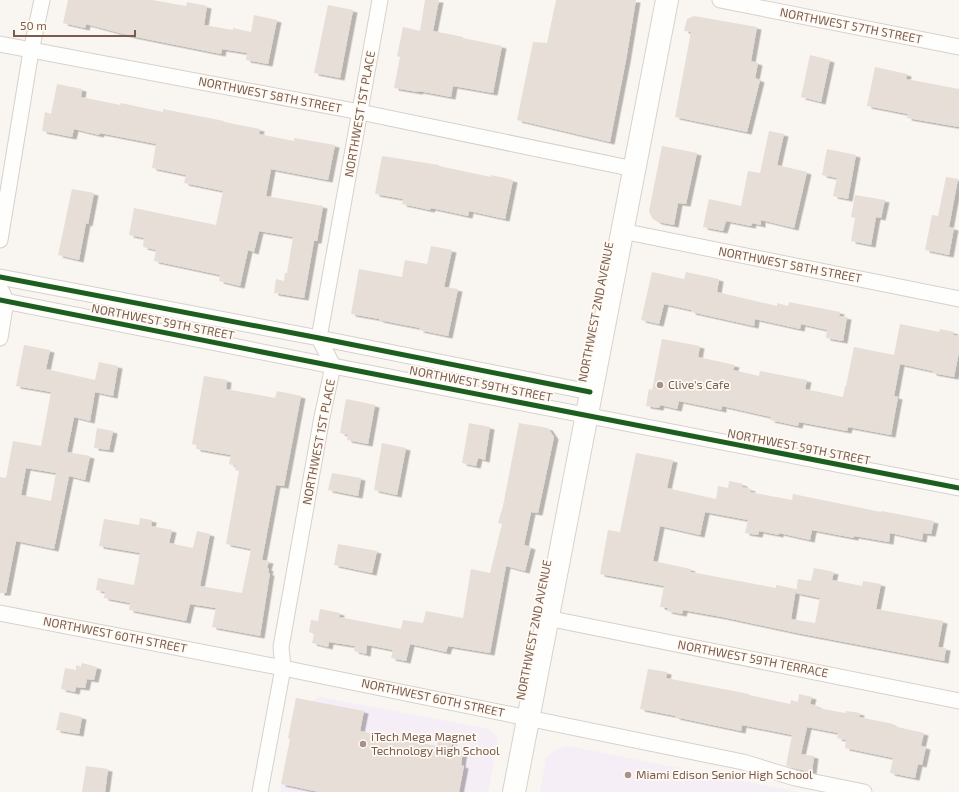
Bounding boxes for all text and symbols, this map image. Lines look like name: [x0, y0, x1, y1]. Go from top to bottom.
street label: NORTHWEST 57TH STREET: [779, 4, 924, 46]
scale bar: [14, 12, 135, 38]
text: 50 m: [20, 18, 47, 32]
street label: NORTHWEST 1ST PLACE: [341, 49, 377, 178]
street label: NORTHWEST 58TH STREET: [197, 73, 343, 115]
street label: NORTHWEST 2ND AVENUE: [575, 240, 616, 383]
street label: NORTHWEST 58TH STREET: [717, 243, 863, 285]
street label: NORTHWEST 59TH STREET: [90, 300, 236, 342]
street label: NORTHWEST 59TH STREET: [408, 362, 554, 404]
street label: NORTHWEST 1ST PLACE: [299, 377, 337, 506]
place label: Clive's Cafe: [668, 377, 730, 391]
marker: Clive's Cafe: [655, 380, 665, 390]
street label: NORTHWEST 59TH STREET: [726, 425, 872, 467]
street label: NORTHWEST 2ND AVENUE: [513, 558, 554, 701]
street label: NORTHWEST 60TH STREET: [42, 613, 188, 655]
street label: NORTHWEST 59TH TERRACE: [677, 637, 830, 680]
street label: NORTHWEST 60TH STREET: [360, 675, 506, 719]
place label: iTech Mega Magnet Technology High School: [371, 729, 500, 757]
marker: iTech Mega Magnet Technology High School: [358, 739, 368, 749]
place label: Miami Edison Senior High School: [636, 767, 813, 781]
marker: Miami Edison Senior High School: [623, 770, 633, 780]

